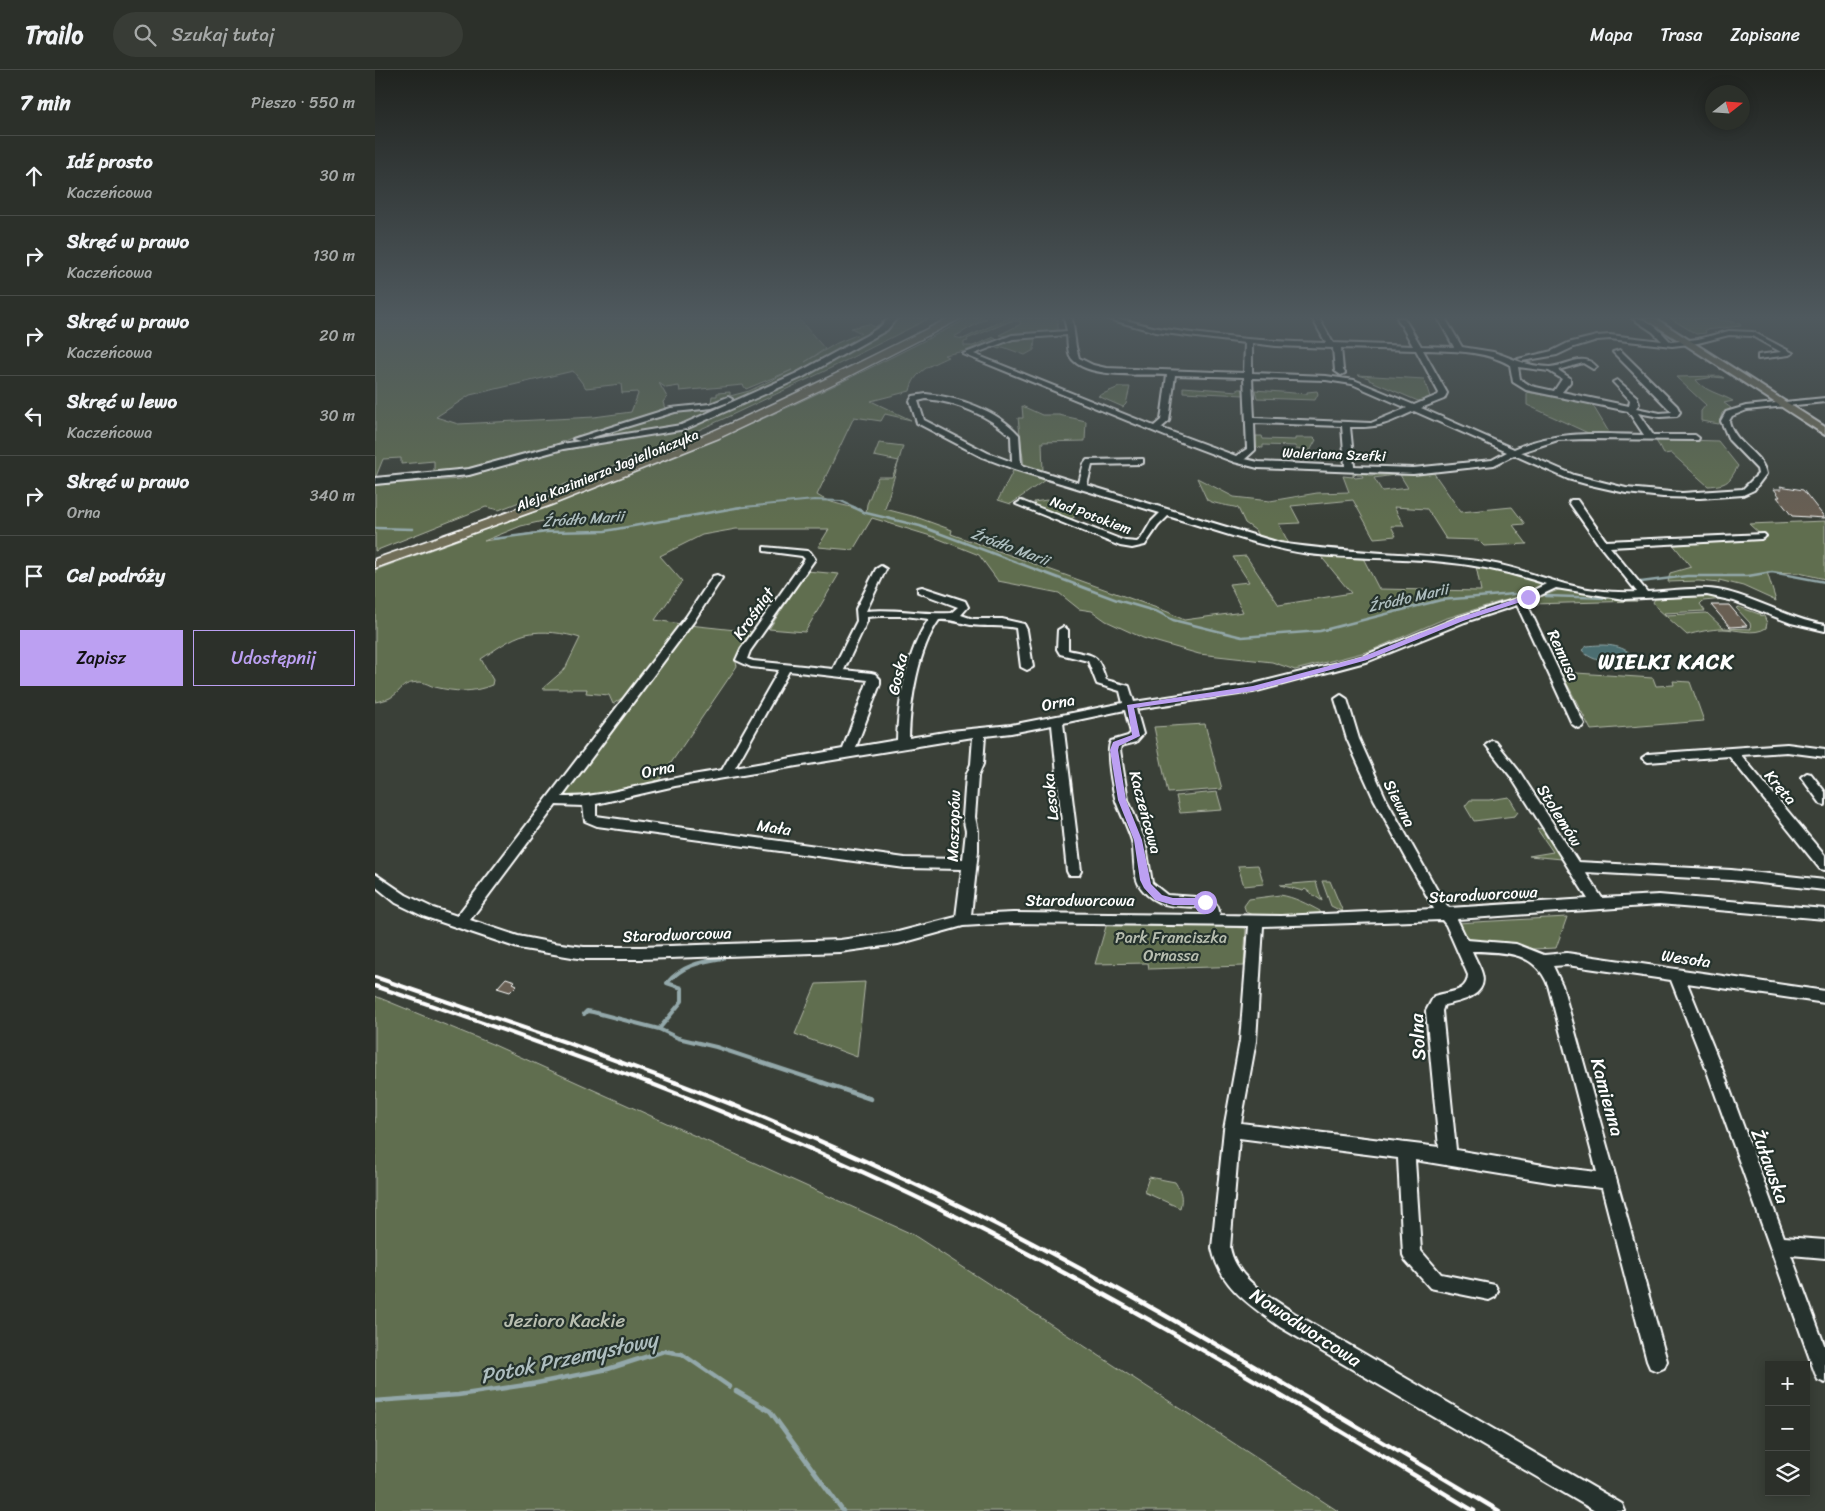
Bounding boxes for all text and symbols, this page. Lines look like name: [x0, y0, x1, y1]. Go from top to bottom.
search box: [113, 12, 463, 57]
text: Trailo: [25, 14, 83, 56]
text: Szukaj tutaj: [171, 18, 275, 51]
text: Mapa: [1590, 19, 1632, 51]
text: Trasa: [1660, 19, 1702, 51]
text: Zapisane: [1730, 19, 1800, 51]
icon: search: [131, 21, 159, 49]
text: 7 min: [20, 84, 71, 122]
north arrow: [1705, 85, 1750, 130]
text: Pieszo · 550 m: [251, 88, 355, 117]
text: Idź prosto: [67, 145, 153, 178]
text: 30 m: [320, 161, 355, 190]
icon: ahead: [20, 162, 48, 190]
text: Kaczeńcowa: [67, 178, 152, 207]
text: Skręć w prawo: [67, 225, 189, 258]
text: 130 m: [313, 241, 355, 270]
icon: right: [20, 242, 48, 270]
text: Kaczeńcowa: [67, 258, 152, 287]
text: Skręć w prawo: [67, 305, 189, 338]
text: 20 m: [319, 321, 355, 350]
icon: right: [20, 322, 48, 350]
text: Kaczeńcowa: [67, 338, 152, 367]
text: Skręć w lewo: [67, 385, 177, 418]
text: 30 m: [320, 401, 355, 430]
icon: left: [20, 402, 48, 430]
text: Kaczeńcowa: [67, 418, 152, 447]
street label: Aleja Kazimierza Jagiellończyka: [511, 422, 703, 519]
street label: Waleriana Szefki: [1282, 440, 1387, 469]
text: Skręć w prawo: [67, 465, 189, 498]
text: 340 m: [310, 481, 355, 510]
icon: right: [20, 482, 48, 510]
street label: Nad Potokiem: [1046, 489, 1135, 542]
text: Orna: [67, 498, 101, 527]
water label: Źródło Marii: [542, 503, 627, 535]
water label: Źródło Marii: [967, 521, 1055, 574]
text: Cel podróży: [67, 559, 165, 592]
icon: arrive: [20, 562, 48, 590]
water label: Źródło Marii: [1366, 576, 1453, 620]
street label: Krośniąt: [725, 580, 783, 646]
route end: [1517, 586, 1540, 609]
street label: Remusa: [1539, 625, 1588, 686]
button: Zapisz: [20, 630, 183, 686]
button: Udostępnij: [193, 630, 355, 686]
district label: WIELKI KACK: [1598, 643, 1735, 681]
street label: Goska: [879, 649, 917, 698]
street label: Orna: [1039, 685, 1077, 720]
street label: Orna: [639, 752, 678, 787]
street label: Kręta: [1757, 763, 1804, 812]
street label: Kaczeńcowa: [1120, 767, 1171, 857]
street label: Lesoka: [1034, 772, 1067, 822]
street label: Siewna: [1375, 774, 1424, 832]
street label: Stolemów: [1529, 778, 1591, 853]
street label: Maszopów: [938, 789, 969, 862]
street label: Mała: [755, 811, 794, 844]
street label: Starodworcowa: [1428, 877, 1539, 912]
street label: Starodworcowa: [1026, 886, 1135, 915]
route start: [1194, 891, 1217, 914]
street label: Starodworcowa: [622, 918, 733, 951]
park label: Park Franciszka Ornassa: [1115, 923, 1227, 970]
street label: Wesoła: [1659, 941, 1712, 976]
street label: Solna: [1400, 1012, 1435, 1061]
street label: Kamienna: [1581, 1054, 1634, 1141]
street label: Żuławska: [1742, 1124, 1799, 1209]
street label: Nowodworcowa: [1243, 1279, 1369, 1376]
park label: Jezioro Kackie: [504, 1304, 625, 1337]
water label: Potok Przemysłowy: [477, 1320, 664, 1395]
map controls: [1765, 1361, 1810, 1496]
button: +: [1765, 1361, 1810, 1406]
button: −: [1765, 1406, 1810, 1451]
button: layers: [1765, 1451, 1810, 1496]

